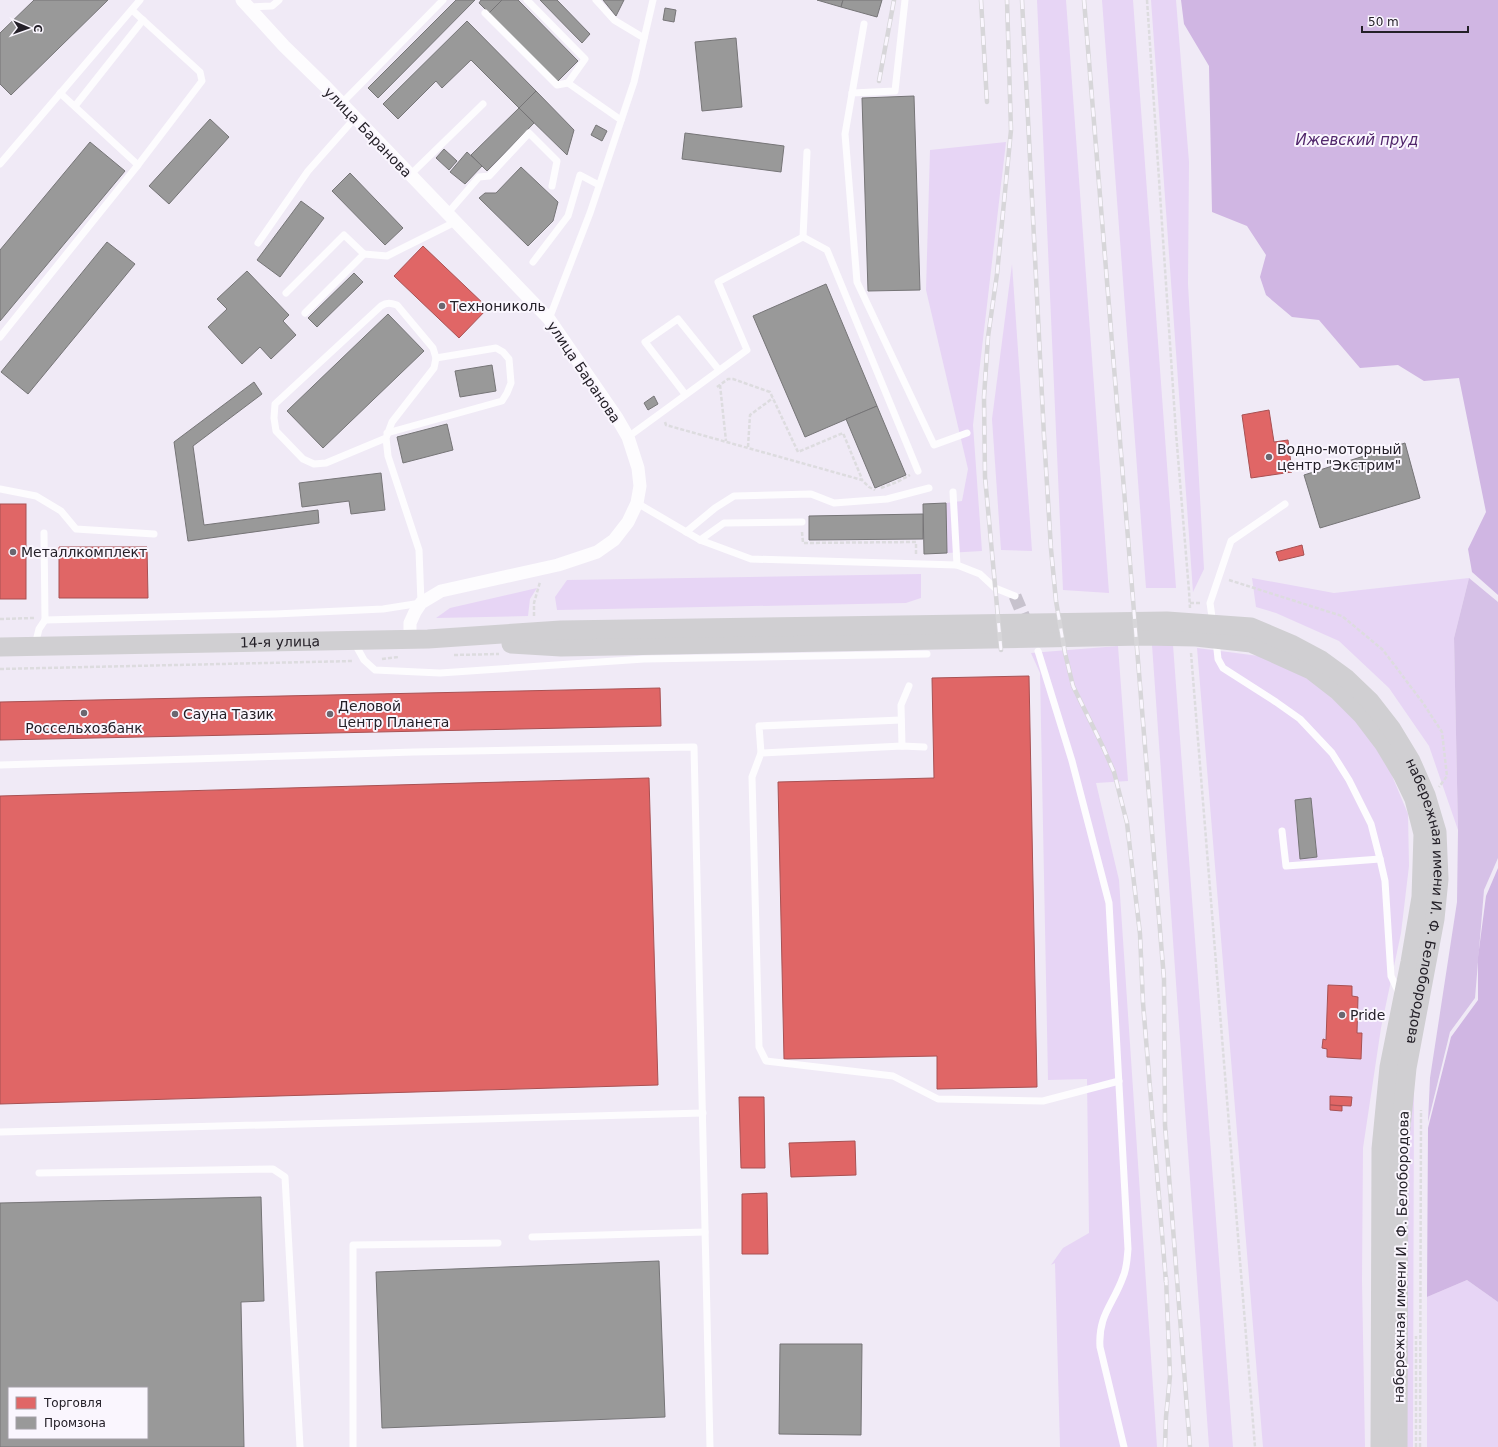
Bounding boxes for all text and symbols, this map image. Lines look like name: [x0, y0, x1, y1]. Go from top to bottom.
north arrow: [8, 8, 48, 48]
scale bar: [1362, 8, 1468, 34]
text: 50 m: [1368, 15, 1399, 29]
text: С: [31, 24, 44, 33]
street label: улица Баранова: [321, 84, 415, 180]
water label: Ижевский пруд: [1296, 131, 1418, 149]
place label: Технониколь: [449, 298, 546, 314]
marker: Технониколь: [437, 301, 447, 311]
street label: улица Баранова: [544, 318, 624, 426]
place label: Водно-моторный центр "Экстрим": [1277, 441, 1402, 473]
marker: Водно-моторный центр "Экстрим": [1264, 452, 1274, 462]
place label: Металлкомплект: [21, 544, 147, 560]
marker: Металлкомплект: [8, 547, 18, 557]
street label: 14-я улица: [240, 633, 320, 651]
place label: Деловой центр Планета: [338, 698, 449, 730]
place label: Сауна Тазик: [183, 706, 274, 722]
marker: Россельхозбанк: [79, 708, 89, 718]
marker: Сауна Тазик: [170, 709, 180, 719]
marker: Деловой центр Планета: [325, 709, 335, 719]
place label: Россельхозбанк: [25, 720, 143, 736]
street label: набережная имени И. Ф. Белобородова: [1397, 756, 1419, 1048]
text: набережная имени И. Ф. Белобородова: [1403, 756, 1447, 1046]
place label: Pride: [1350, 1007, 1385, 1023]
marker: Pride: [1337, 1010, 1347, 1020]
street label: набережная имени И. Ф. Белобородова: [1390, 1111, 1412, 1403]
legend: [8, 1387, 148, 1439]
text: Торговля: [43, 1396, 102, 1410]
text: Промзона: [44, 1416, 106, 1430]

